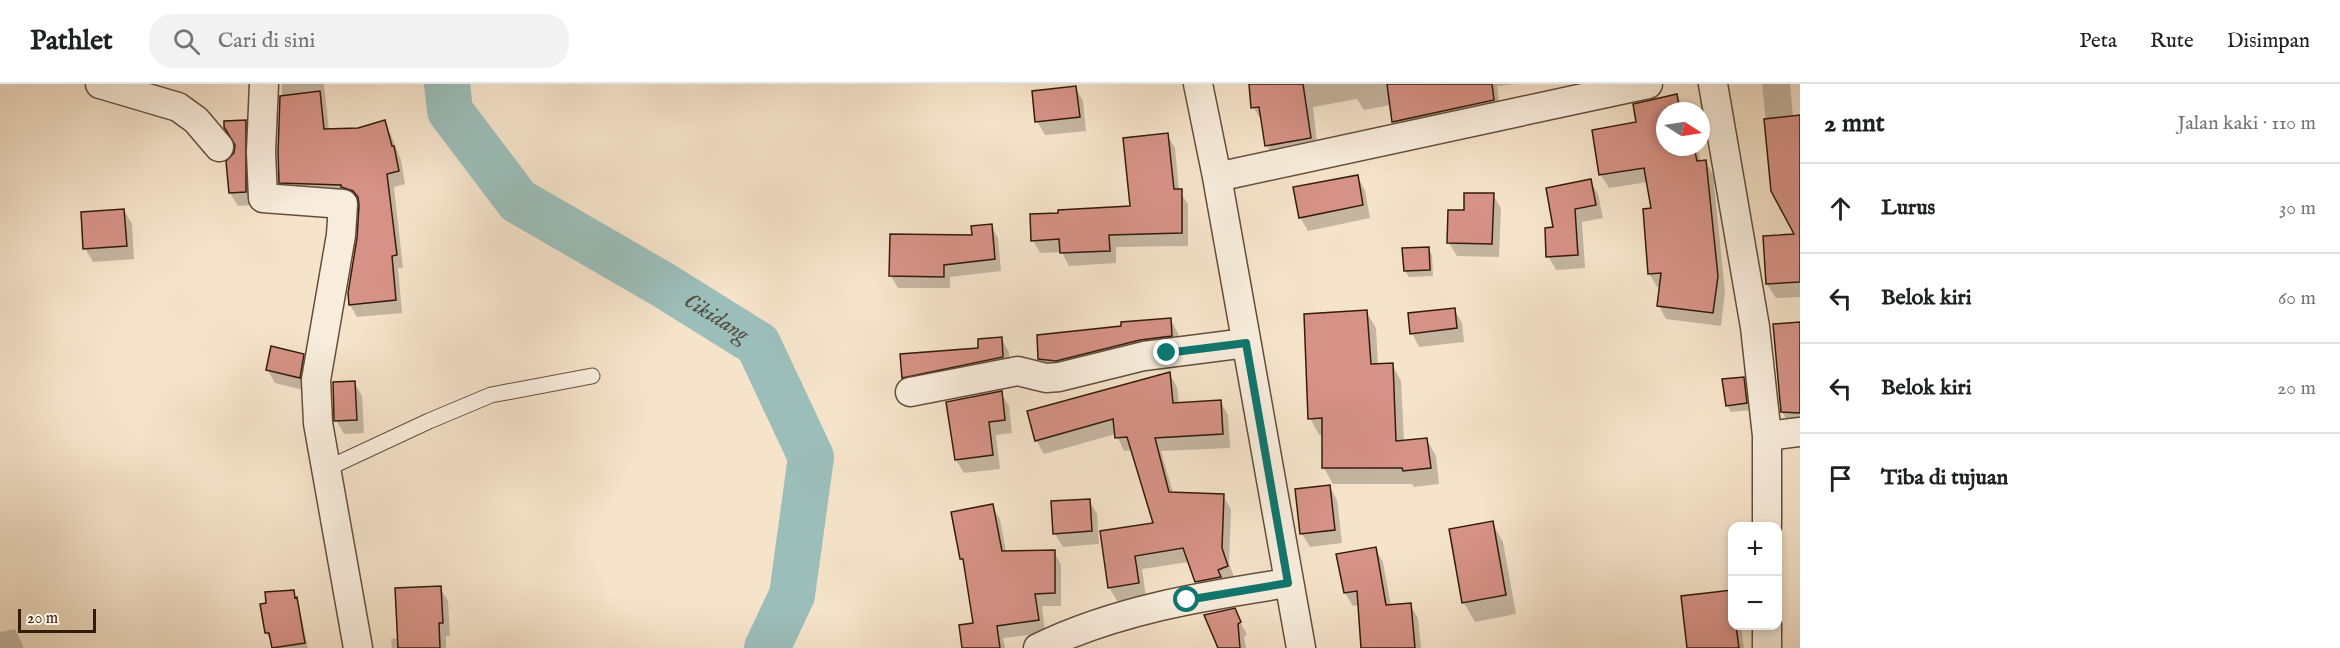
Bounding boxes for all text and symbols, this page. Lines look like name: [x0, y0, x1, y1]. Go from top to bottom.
search box: [149, 14, 569, 68]
text: Pathlet: [30, 24, 113, 59]
icon: search: [170, 25, 203, 58]
text: Cari di sini: [218, 27, 315, 55]
text: Peta: [2079, 28, 2117, 55]
text: Rute: [2150, 28, 2194, 55]
text: Disimpan: [2227, 28, 2310, 55]
north arrow: [1656, 102, 1710, 156]
text: 2 mnt: [1824, 107, 1885, 140]
text: Jalan kaki · 110 m: [2178, 111, 2316, 136]
icon: ahead: [1824, 192, 1857, 225]
text: Lurus: [1881, 194, 1935, 222]
text: 30 m: [2279, 196, 2316, 221]
icon: left: [1824, 282, 1857, 315]
text: Belok kiri: [1881, 284, 1972, 312]
text: 60 m: [2278, 286, 2316, 311]
water label: Cikidang: [679, 287, 755, 349]
route end: [1153, 339, 1179, 365]
icon: left: [1824, 372, 1857, 405]
text: Belok kiri: [1881, 374, 1972, 402]
text: 20 m: [2277, 376, 2316, 401]
icon: arrive: [1824, 462, 1857, 495]
text: Tiba di tujuan: [1881, 464, 2008, 492]
map controls: [1728, 522, 1782, 630]
button: +: [1728, 522, 1782, 576]
button: −: [1728, 576, 1782, 630]
route start: [1173, 586, 1199, 612]
scale bar: [18, 606, 96, 634]
text: 20 m: [27, 609, 58, 629]

